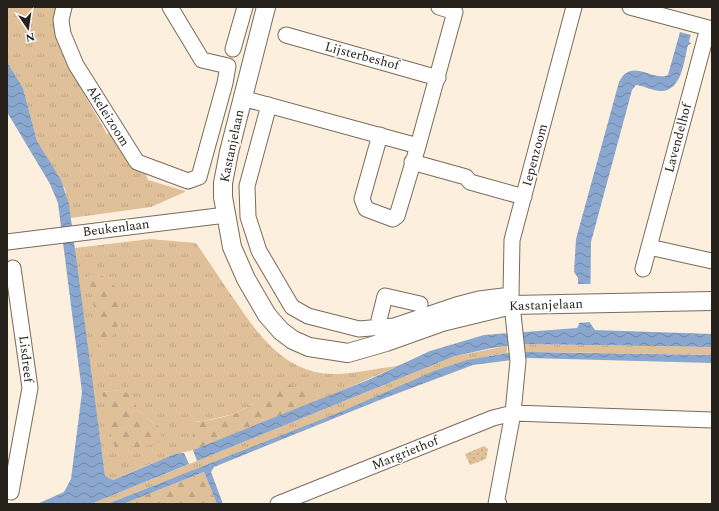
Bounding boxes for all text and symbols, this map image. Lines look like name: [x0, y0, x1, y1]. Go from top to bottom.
north arrow: [8, 8, 48, 48]
text: N: [24, 28, 36, 47]
street label: Lijsterbeshof: [323, 36, 403, 76]
street label: Akeleizoom: [81, 82, 135, 150]
street label: Lavendelhof: [659, 100, 697, 175]
street label: Kastanjelaan: [215, 107, 250, 184]
street label: Iepenzoom: [517, 121, 553, 189]
street label: Beukenlaan: [81, 214, 151, 242]
street label: Kastanjelaan: [509, 294, 584, 316]
street label: Lisdreef: [13, 334, 39, 385]
street label: Margriethof: [369, 430, 443, 475]

